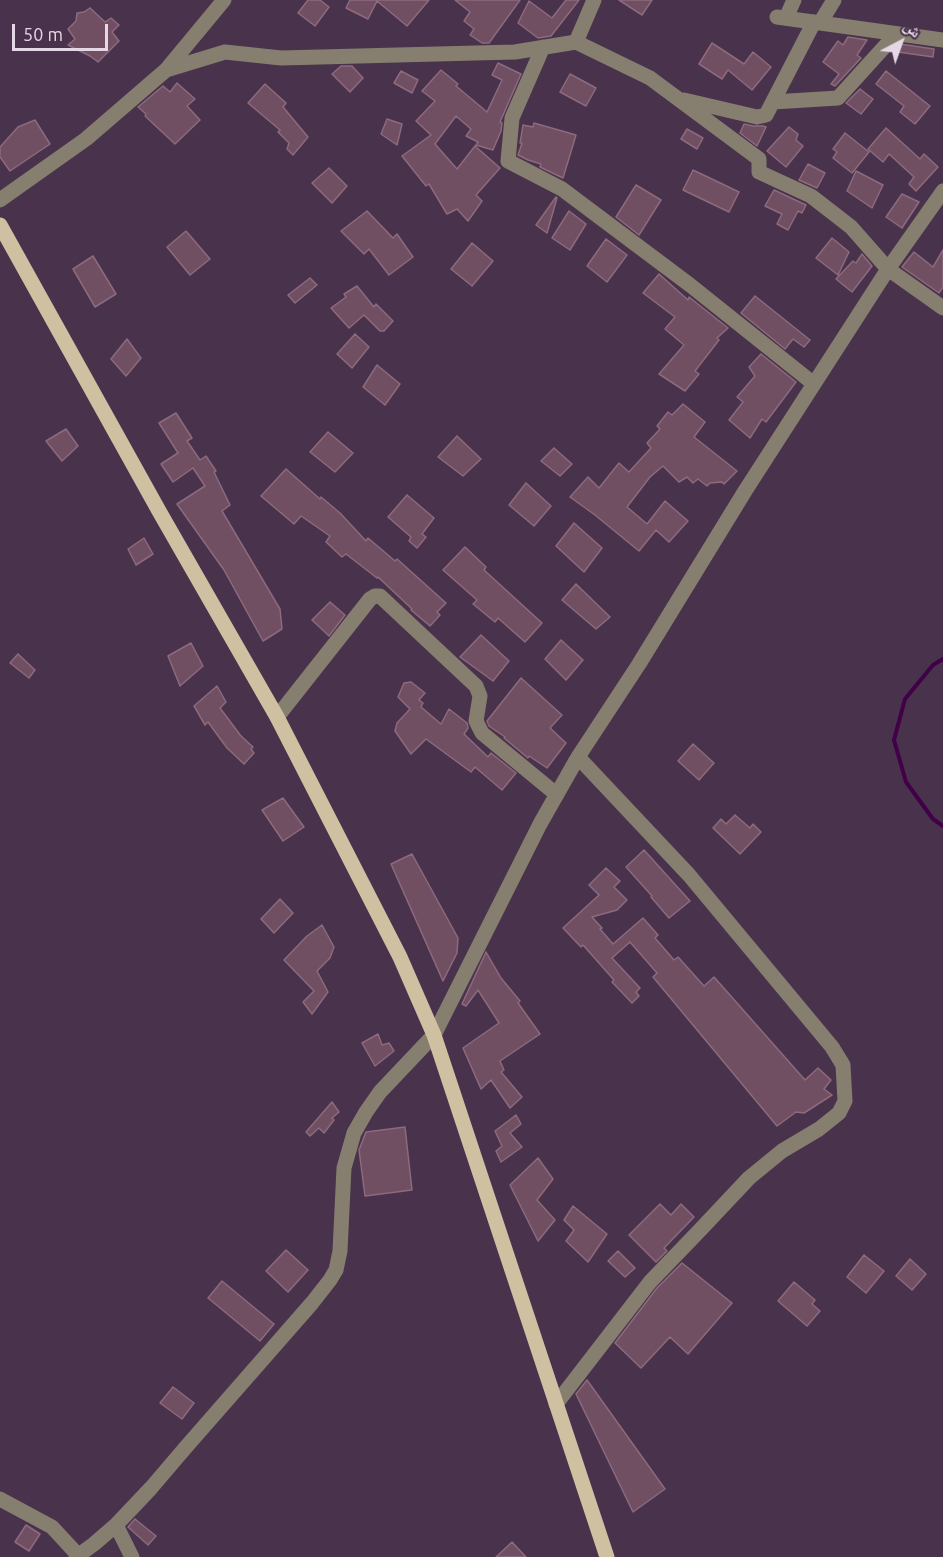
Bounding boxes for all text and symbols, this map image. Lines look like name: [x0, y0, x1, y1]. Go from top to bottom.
scale bar: [15, 12, 111, 50]
north arrow: [871, 12, 931, 72]
text: ش: [900, 16, 925, 41]
text: 50 m: [23, 24, 63, 44]

